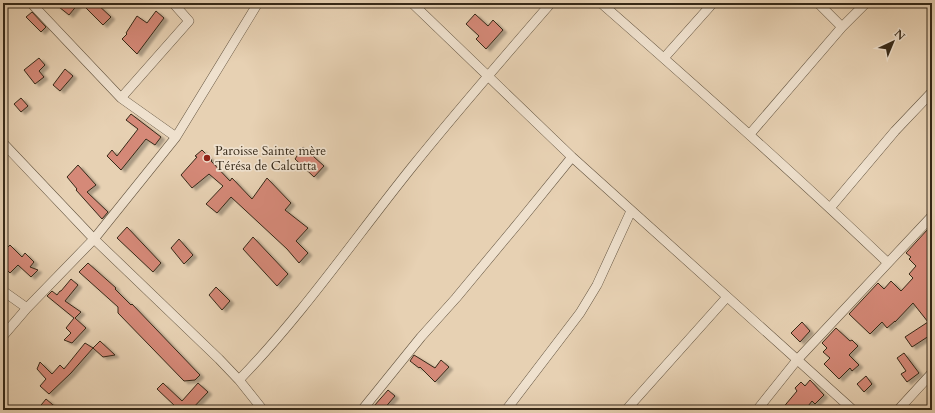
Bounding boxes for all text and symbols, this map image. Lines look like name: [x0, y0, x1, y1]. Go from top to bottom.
north arrow: [873, 22, 913, 62]
text: N: [891, 26, 909, 44]
place label: Paroisse Sainte mère Térésa de Calcutta: [215, 142, 326, 175]
marker: Paroisse Sainte mère Térésa de Calcutta: [202, 153, 212, 163]

